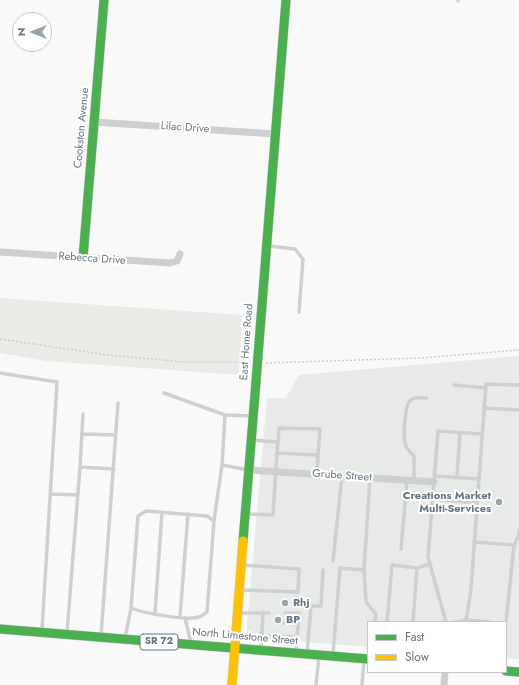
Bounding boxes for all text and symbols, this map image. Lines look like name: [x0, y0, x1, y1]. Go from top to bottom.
north arrow: [12, 12, 52, 52]
text: N: [13, 28, 29, 36]
street label: Cookston Avenue: [72, 87, 92, 169]
street label: Lilac Drive: [160, 120, 210, 136]
street label: Rebecca Drive: [58, 250, 126, 268]
street label: East Home Road: [238, 303, 256, 381]
street label: Grube Street: [312, 467, 372, 485]
place label: Creations Market Multi-Services: [403, 489, 491, 515]
marker: Creations Market Multi-Services: [494, 497, 504, 507]
place label: Rhj: [293, 596, 309, 610]
marker: Rhj: [280, 598, 290, 608]
place label: BP: [286, 613, 300, 627]
marker: BP: [273, 615, 283, 625]
legend: [367, 621, 507, 673]
street label: North Limestone Street: [192, 626, 298, 648]
text: Fast: [405, 628, 424, 646]
road number: SR 72: [140, 634, 178, 650]
text: Slow: [405, 648, 429, 666]

